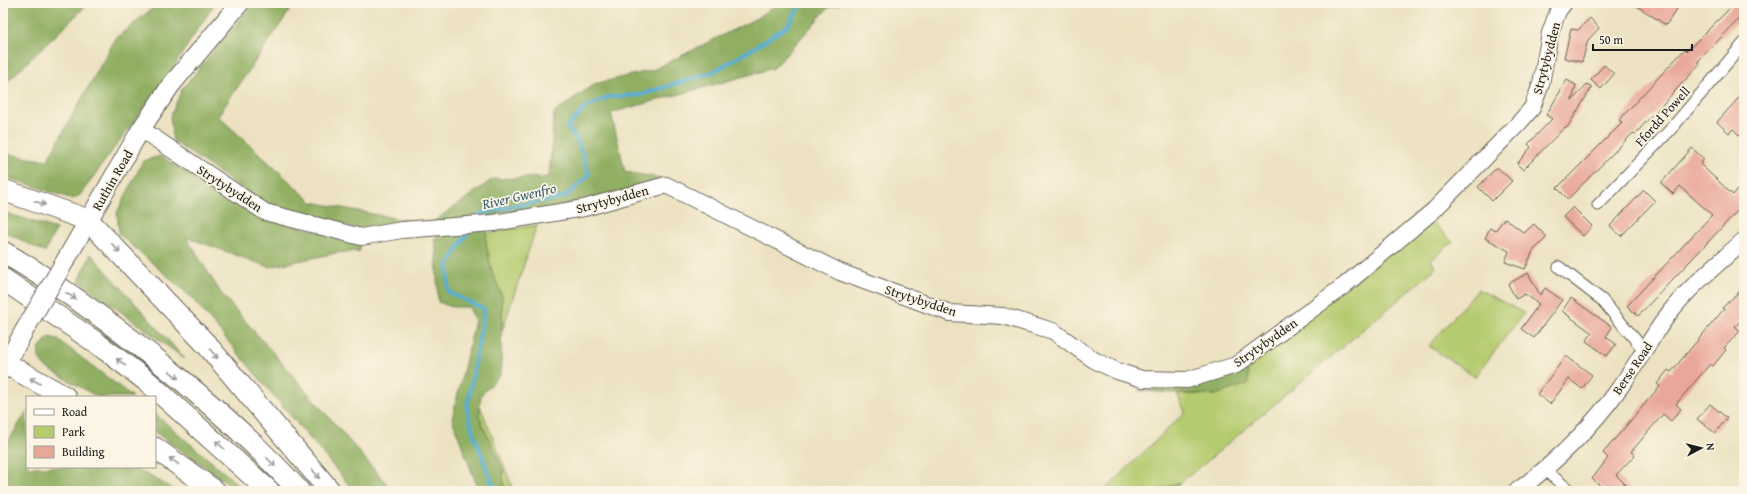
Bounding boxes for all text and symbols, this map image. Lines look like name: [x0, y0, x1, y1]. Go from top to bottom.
street label: Strytybydden: [1528, 19, 1565, 96]
scale bar: [1593, 26, 1692, 52]
text: 50 m: [1599, 31, 1623, 48]
street label: Ffordd Powell: [1630, 82, 1695, 151]
street label: Ruthin Road: [87, 146, 138, 214]
street label: Strytybydden: [193, 160, 267, 217]
water label: River Gwenfro: [479, 178, 558, 214]
street label: Strytybydden: [574, 181, 651, 218]
one-way arrow: [34, 199, 46, 207]
one-way arrow: [111, 243, 121, 253]
street label: Strytybydden: [883, 280, 960, 321]
one-way arrow: [65, 292, 76, 300]
street label: Strytybydden: [1229, 313, 1302, 372]
street label: Berse Road: [1608, 338, 1657, 399]
one-way arrow: [210, 348, 219, 359]
one-way arrow: [115, 357, 126, 366]
one-way arrow: [169, 370, 180, 379]
one-way arrow: [29, 377, 41, 385]
legend: [26, 396, 156, 468]
text: Road: [62, 403, 88, 420]
text: Park: [62, 423, 86, 440]
north arrow: [1681, 428, 1721, 468]
one-way arrow: [215, 441, 225, 450]
text: N: [1703, 442, 1719, 452]
text: Building: [62, 443, 105, 460]
one-way arrow: [169, 457, 180, 465]
one-way arrow: [266, 457, 276, 467]
one-way arrow: [312, 469, 320, 480]

